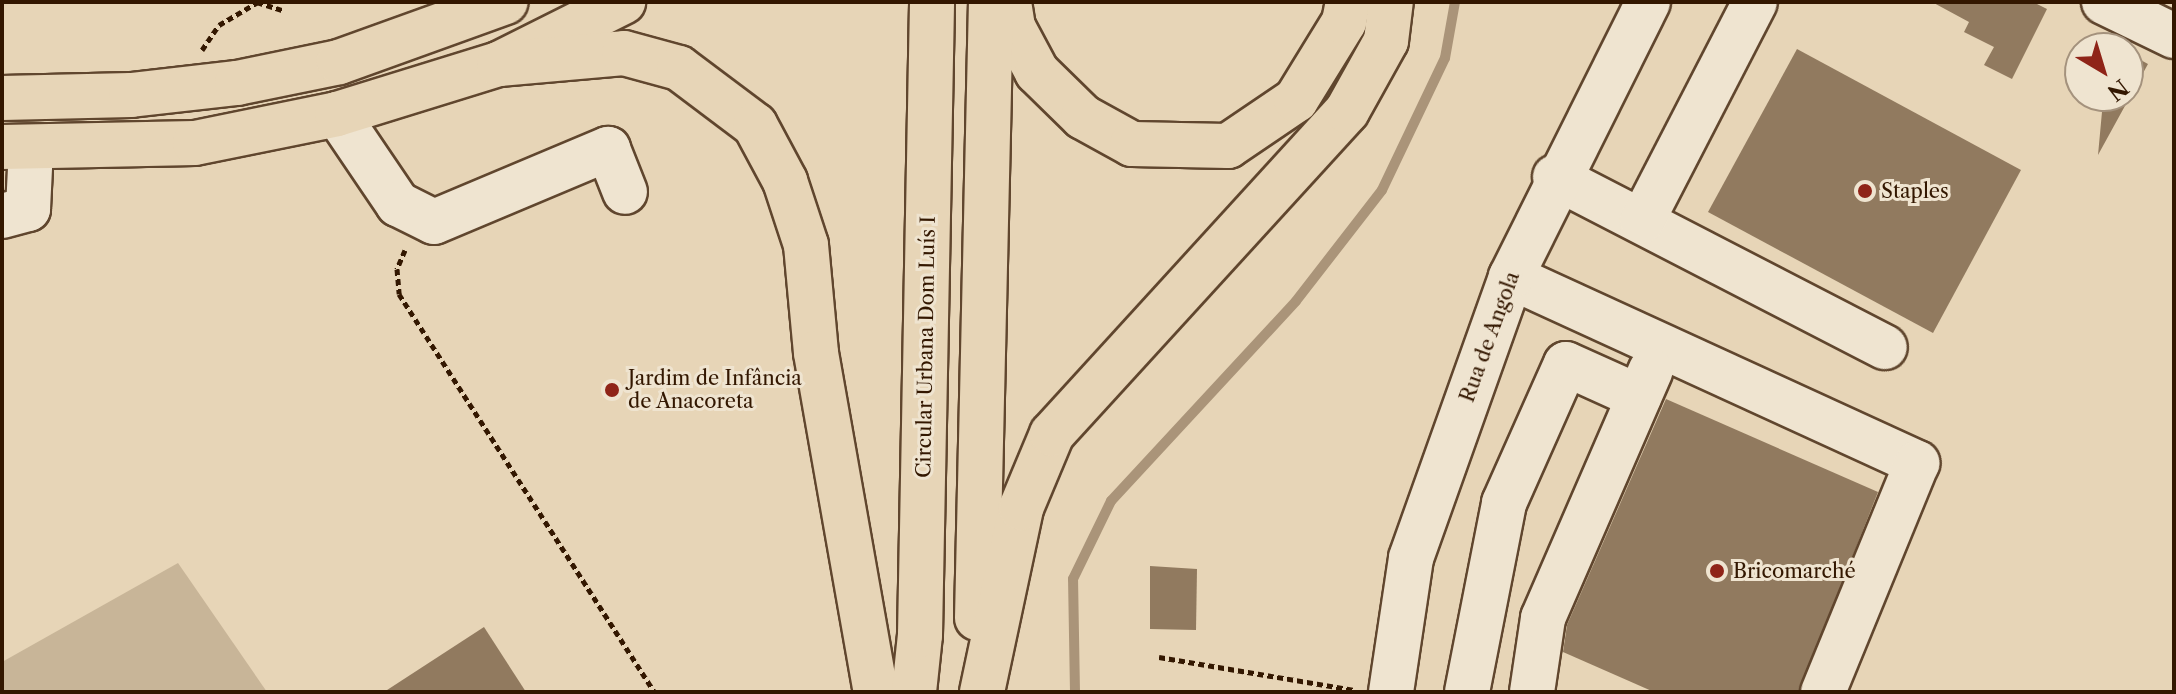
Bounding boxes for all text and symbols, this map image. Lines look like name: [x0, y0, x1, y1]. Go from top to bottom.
north arrow: [2064, 32, 2144, 112]
text: N: [2102, 73, 2134, 106]
place label: Staples: [1881, 179, 1949, 203]
marker: Staples: [1856, 182, 1874, 200]
street label: Circular Urbana Dom Luís I: [912, 216, 940, 478]
street label: Rua de Angola: [1455, 268, 1525, 406]
place label: Jardim de Infância de Anacoreta: [628, 366, 802, 413]
marker: Jardim de Infância de Anacoreta: [603, 381, 621, 399]
place label: Bricomarché: [1733, 559, 1856, 583]
marker: Bricomarché: [1708, 562, 1726, 580]

